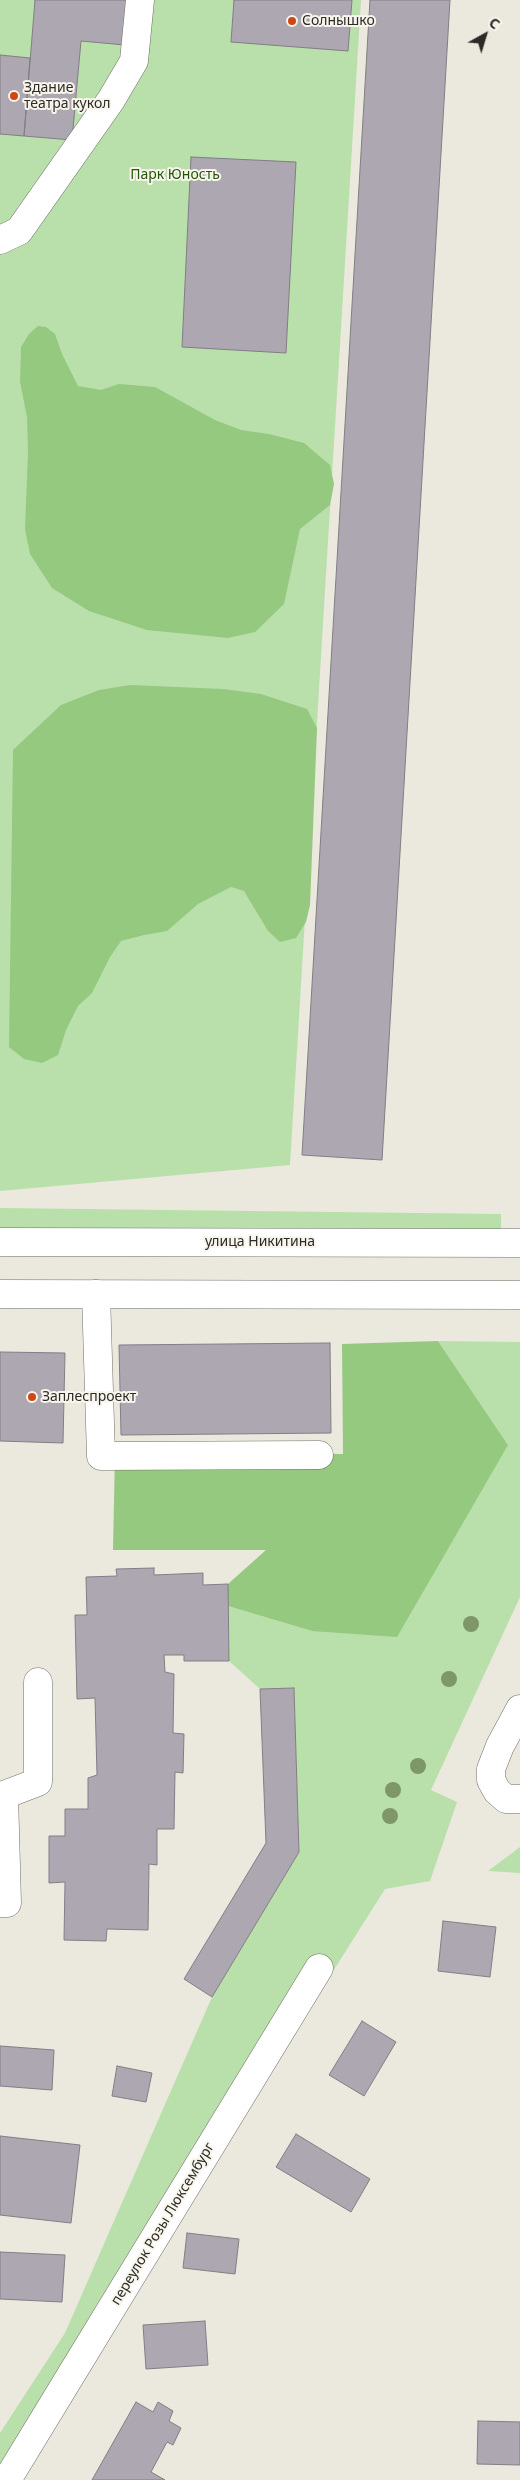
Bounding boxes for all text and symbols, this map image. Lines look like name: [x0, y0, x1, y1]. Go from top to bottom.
north arrow: [460, 10, 510, 60]
place label: Солнышко: [302, 13, 375, 29]
text: С: [485, 13, 504, 33]
marker: Солнышко: [286, 15, 298, 27]
place label: Здание театра кукол: [24, 80, 110, 112]
marker: Здание театра кукол: [8, 90, 20, 102]
park label: Парк Юность: [130, 167, 220, 183]
street label: улица Никитина: [205, 1234, 315, 1250]
place label: Заплеспроект: [42, 1389, 136, 1405]
marker: Заплеспроект: [26, 1391, 38, 1403]
street label: переулок Розы Люксембург: [108, 2140, 218, 2308]

